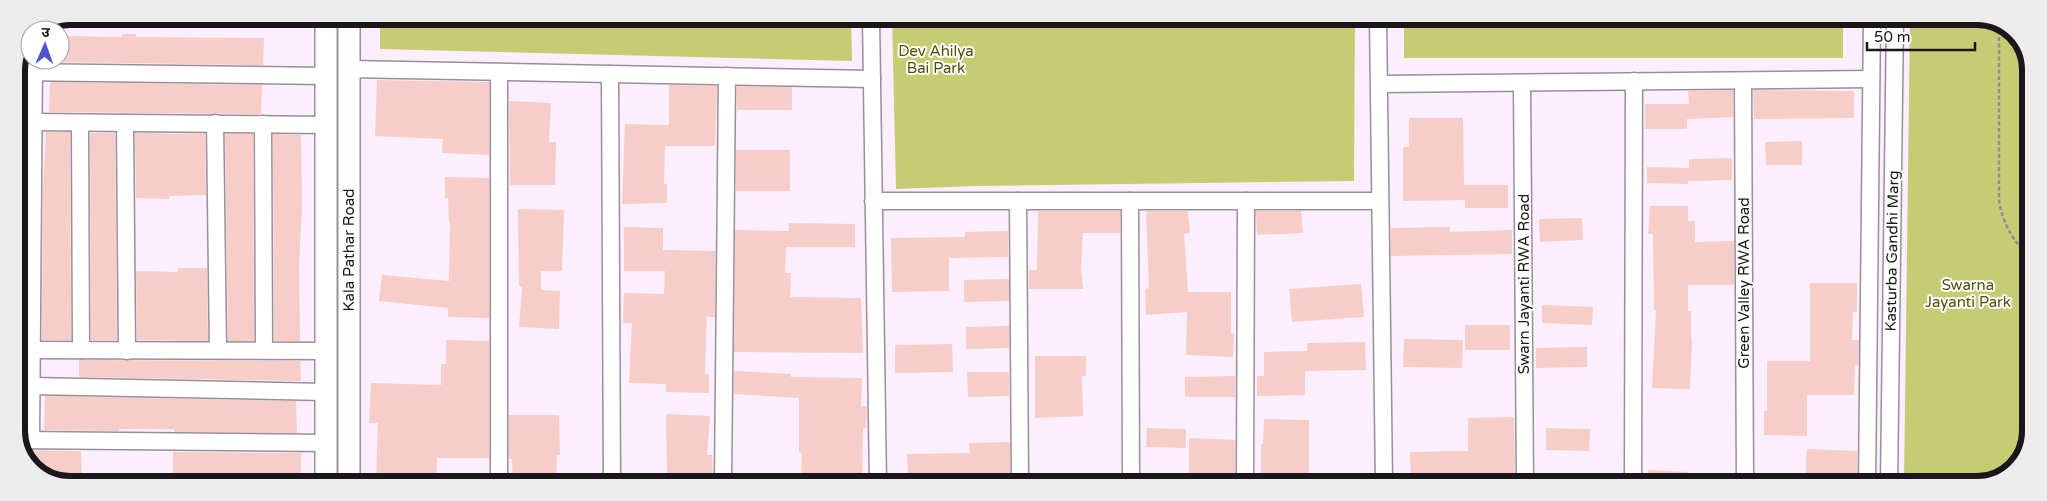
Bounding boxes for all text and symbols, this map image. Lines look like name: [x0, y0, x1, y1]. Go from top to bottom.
north arrow: [20, 20, 70, 70]
scale bar: [1867, 20, 1974, 52]
text: उ: [41, 24, 51, 41]
text: 50 m: [1874, 28, 1911, 46]
park label: Dev Ahilya Bai Park: [898, 42, 974, 77]
street label: Kasturba Gandhi Marg: [1882, 170, 1902, 332]
street label: Kala Pathar Road: [340, 188, 358, 312]
street label: Swarn Jayanti RWA Road: [1515, 194, 1533, 374]
street label: Green Valley RWA Road: [1735, 197, 1753, 369]
park label: Swarna Jayanti Park: [1925, 276, 2011, 311]

